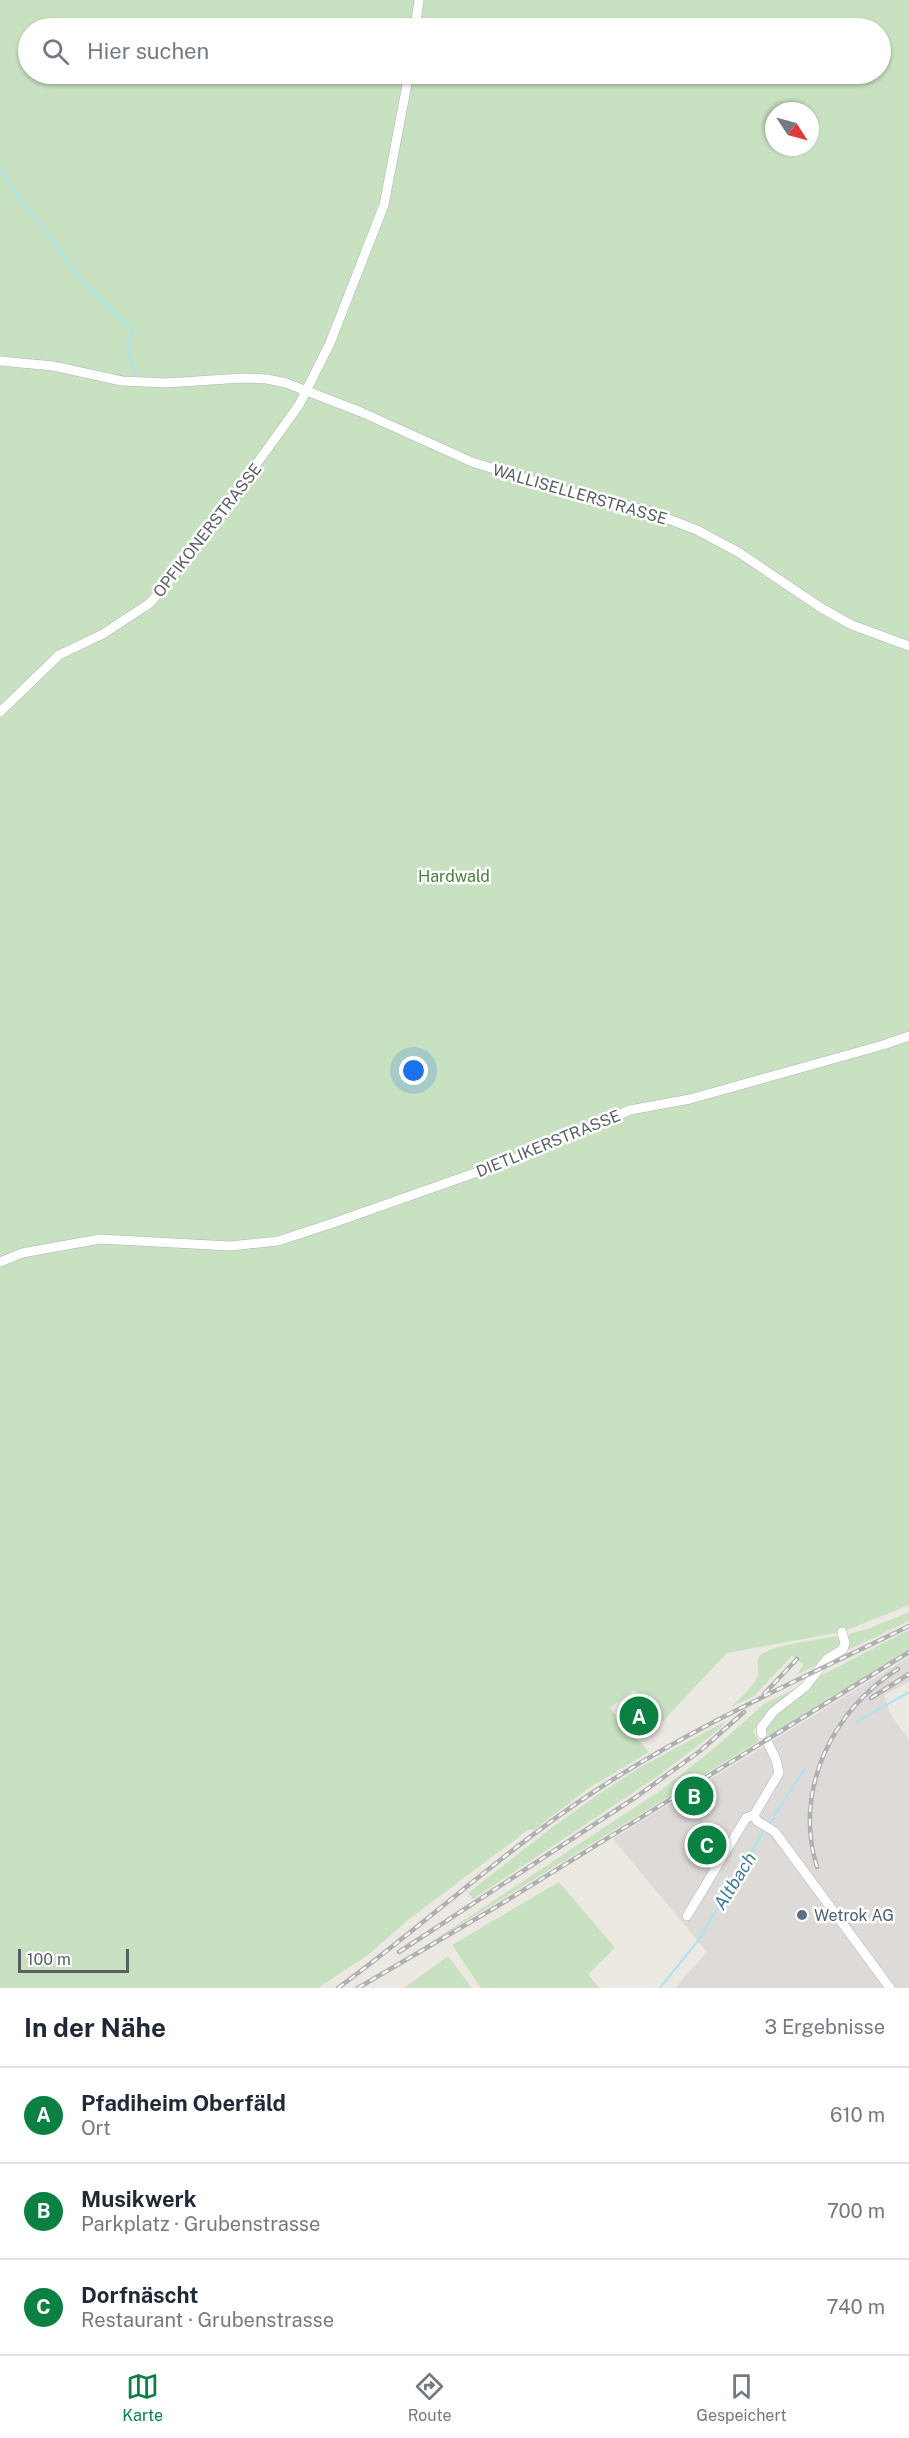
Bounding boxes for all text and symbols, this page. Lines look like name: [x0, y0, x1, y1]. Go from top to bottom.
search box: [18, 18, 891, 84]
icon: search: [39, 35, 72, 68]
text: Hier suchen: [87, 38, 209, 64]
north arrow: [765, 102, 819, 156]
street label: OPFIKONERSTRASSE: [149, 460, 266, 601]
street label: WALLISELLERSTRASSE: [490, 460, 669, 529]
park label: Hardwald: [418, 867, 490, 886]
your location: [399, 1056, 428, 1085]
street label: DIETLIKERSTRASSE: [473, 1106, 623, 1181]
pin: A: [620, 1694, 658, 1738]
pin: B: [674, 1774, 714, 1818]
pin: C: [688, 1822, 726, 1868]
water label: Altbach: [709, 1848, 760, 1913]
place label: Wetrok AG: [814, 1906, 894, 1925]
marker: Wetrok AG: [795, 1908, 809, 1922]
scale bar: [18, 1946, 129, 1974]
text: 100 m: [27, 1950, 71, 1969]
text: In der Nähe: [24, 2012, 166, 2043]
text: 3 Ergebnisse: [764, 2015, 885, 2039]
text: Pfadiheim Oberfäld: [81, 2090, 286, 2116]
text: A: [36, 2103, 51, 2127]
text: 610 m: [830, 2103, 885, 2127]
text: Ort: [81, 2116, 111, 2140]
text: Musikwerk: [81, 2186, 196, 2212]
text: B: [37, 2199, 50, 2223]
text: 700 m: [827, 2199, 885, 2223]
text: Parkplatz · Grubenstrasse: [81, 2212, 320, 2236]
text: Dorfnäscht: [81, 2282, 198, 2308]
text: C: [36, 2295, 51, 2319]
text: 740 m: [827, 2295, 885, 2319]
text: Restaurant · Grubenstrasse: [81, 2308, 334, 2332]
tab: Karte: [122, 2370, 163, 2425]
tab: Route: [408, 2370, 452, 2425]
tab: Gespeichert: [696, 2370, 787, 2425]

